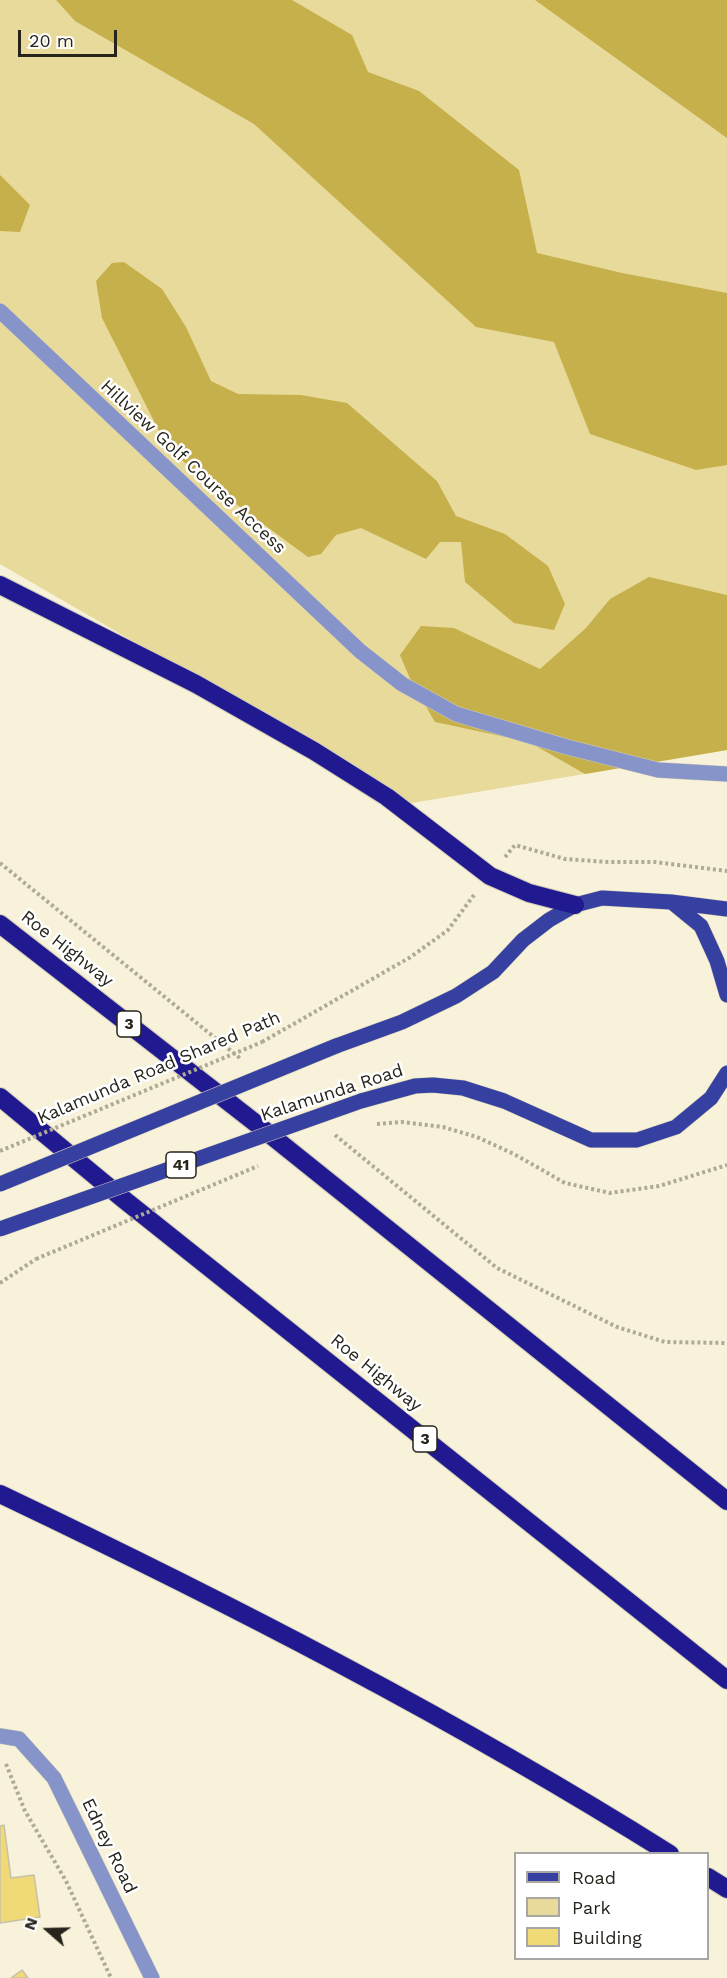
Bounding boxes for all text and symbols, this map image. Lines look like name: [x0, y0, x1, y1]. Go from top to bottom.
scale bar: [21, 18, 120, 56]
text: 20 m: [29, 30, 74, 51]
street label: Hillview Golf Course Access: [96, 375, 290, 559]
street label: Roe Highway: [16, 906, 118, 992]
street label: Kalamunda Road Shared Path: [34, 1007, 284, 1129]
road number: 3: [117, 1011, 141, 1037]
street label: Kalamunda Road: [258, 1060, 406, 1126]
road number: 41: [166, 1152, 196, 1178]
street label: Roe Highway: [326, 1330, 426, 1416]
road number: 3: [413, 1426, 437, 1452]
street label: Edney Road: [77, 1795, 141, 1897]
legend: [514, 1852, 709, 1960]
text: Road: [572, 1867, 616, 1888]
text: Park: [572, 1897, 611, 1918]
north arrow: [18, 1900, 78, 1960]
text: N: [20, 1915, 42, 1933]
text: Building: [572, 1927, 642, 1948]

